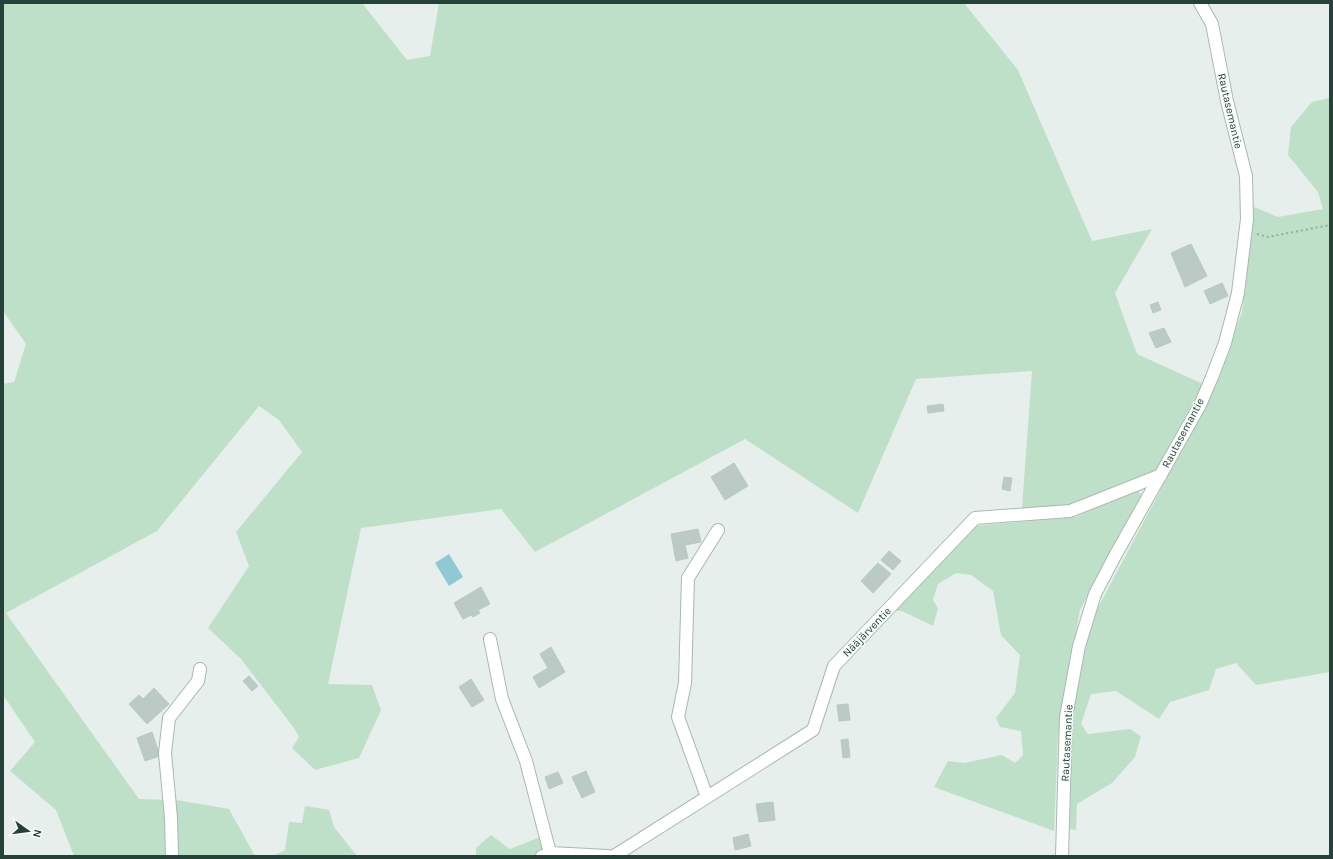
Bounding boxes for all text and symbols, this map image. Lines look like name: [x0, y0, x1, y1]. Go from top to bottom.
street label: Rautasemantie: [1215, 72, 1245, 150]
street label: Rautasemantie: [1159, 396, 1207, 470]
street label: Nääjärventie: [840, 604, 894, 660]
street label: Rautasemantie: [1058, 704, 1076, 782]
north arrow: [8, 811, 48, 851]
text: N: [30, 828, 44, 839]

